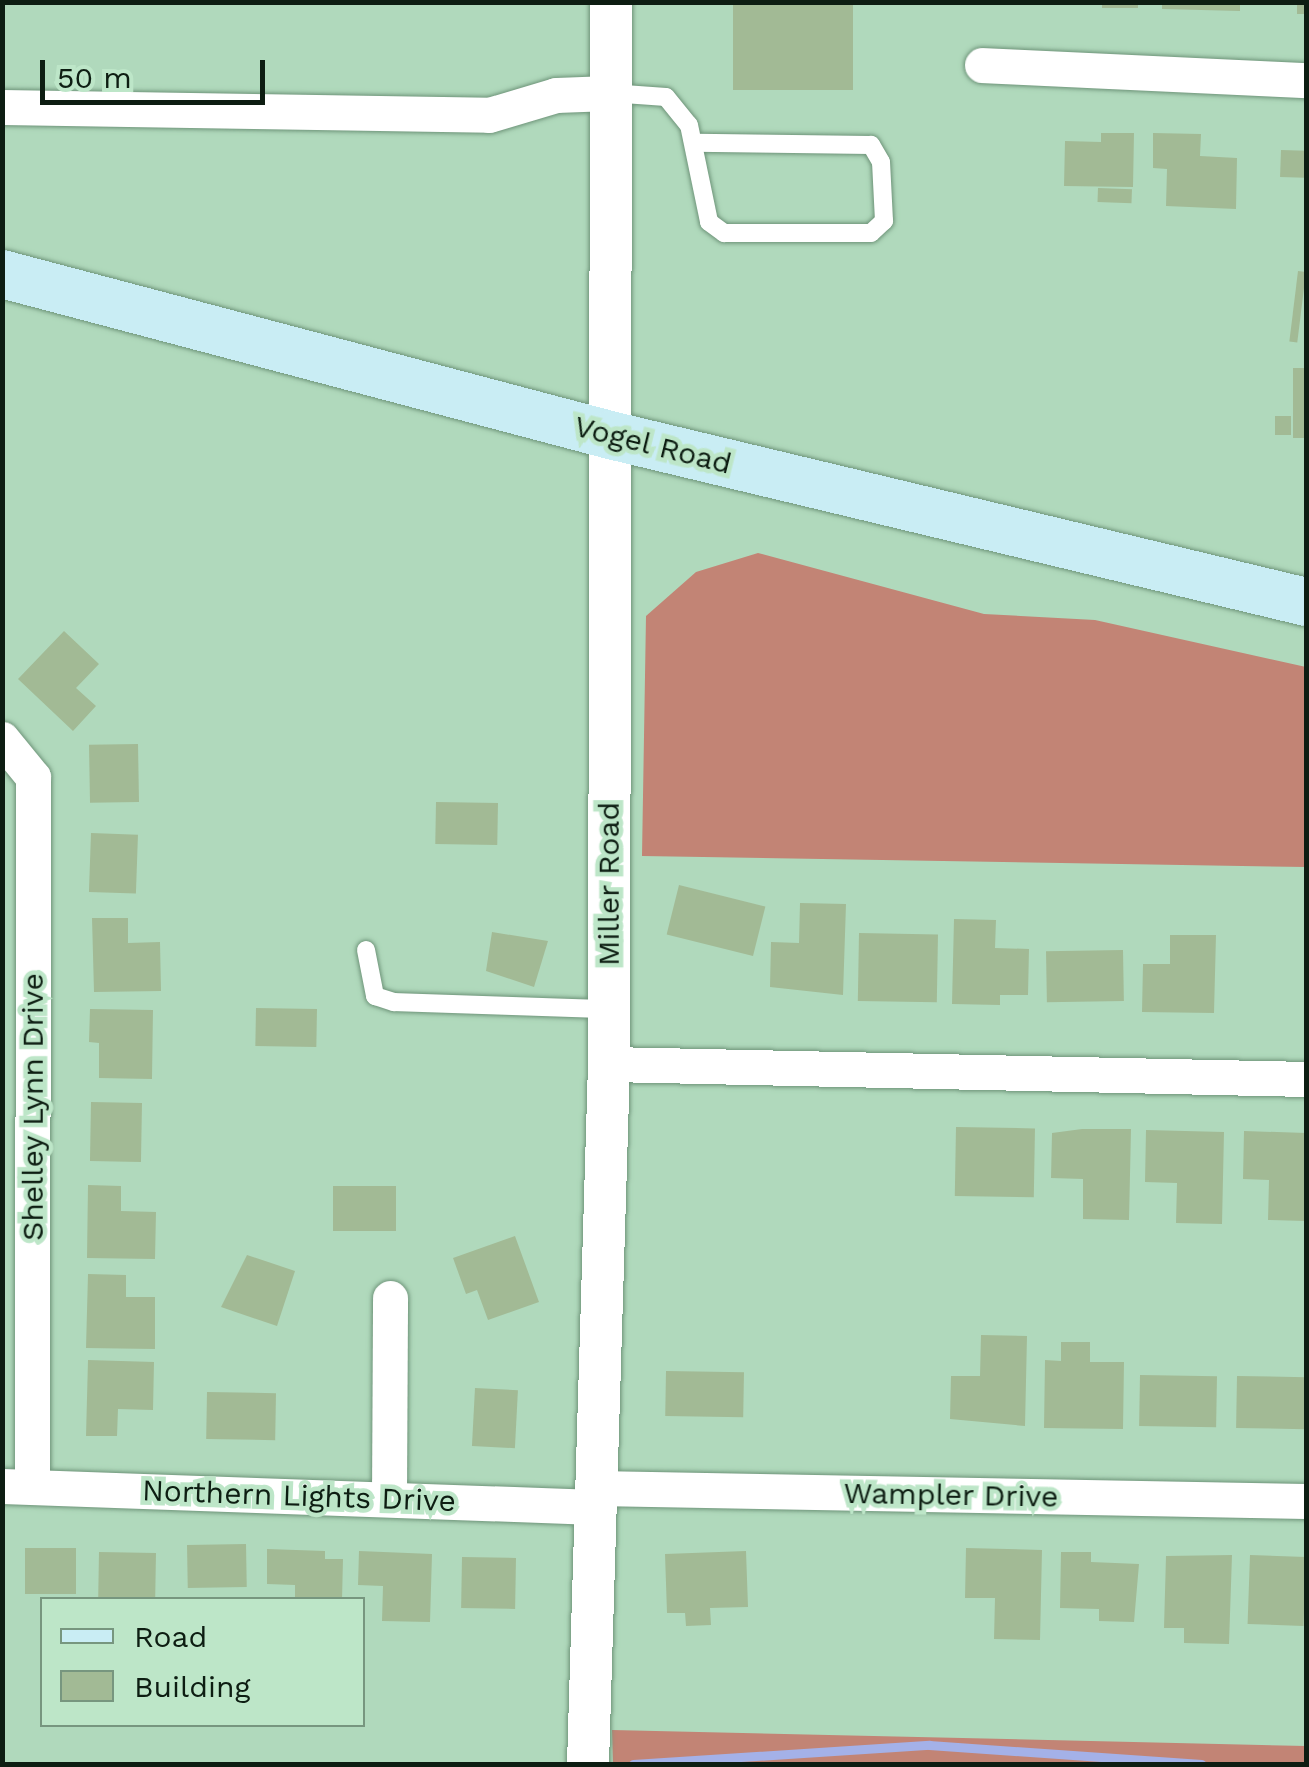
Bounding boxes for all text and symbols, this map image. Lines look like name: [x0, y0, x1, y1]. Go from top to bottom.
scale bar: [45, 40, 270, 102]
text: 50 m: [57, 60, 132, 95]
street label: Vogel Road: [570, 408, 736, 482]
street label: Miller Road: [591, 802, 627, 966]
street label: Shelley Lynn Drive: [15, 973, 51, 1241]
street label: Northern Lights Drive: [141, 1473, 457, 1519]
street label: Wampler Drive: [843, 1475, 1059, 1515]
legend: [40, 1597, 365, 1727]
text: Road: [134, 1619, 207, 1654]
text: Building: [134, 1669, 251, 1704]

